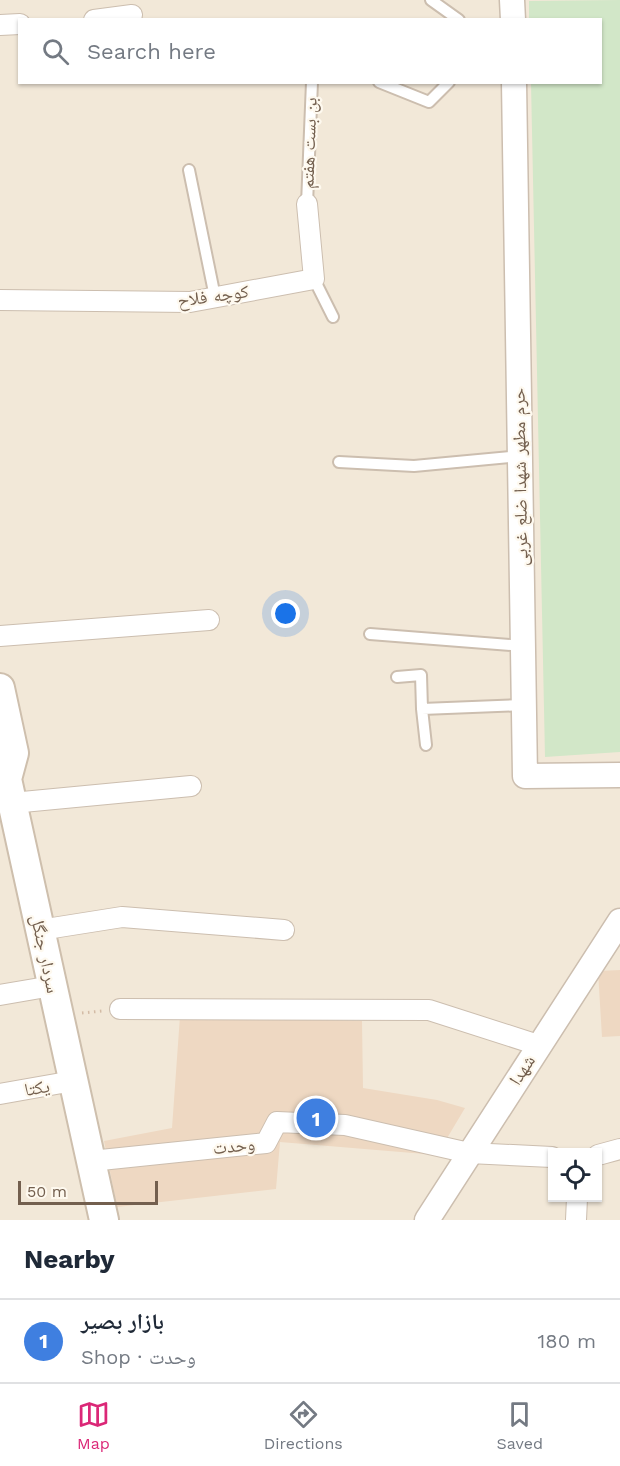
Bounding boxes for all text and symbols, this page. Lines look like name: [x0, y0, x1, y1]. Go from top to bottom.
search box: [18, 18, 602, 84]
icon: search: [39, 35, 72, 68]
text: Search here: [87, 39, 216, 64]
street label: بن بست هفتم: [296, 97, 323, 189]
street label: کوچه فلاح: [176, 280, 251, 313]
street label: حرم مطهر شهدا ضلع غربی: [507, 388, 534, 566]
your location: [271, 599, 300, 628]
street label: سردار جنگل: [26, 913, 64, 995]
street label: شهدا: [504, 1051, 539, 1089]
street label: یکتا: [23, 1075, 51, 1100]
pin: 1: [296, 1096, 336, 1140]
street label: وحدت: [212, 1133, 256, 1158]
map controls: [548, 1148, 602, 1202]
button: locate: [548, 1148, 602, 1202]
scale bar: [18, 1178, 158, 1206]
text: 50 m: [27, 1182, 67, 1201]
text: Nearby: [24, 1244, 115, 1274]
text: بازار بصیر: [81, 1309, 164, 1334]
text: 1: [39, 1329, 48, 1353]
text: 180 m: [538, 1329, 596, 1353]
text: Shop · وحدت: [81, 1345, 196, 1369]
tab: Map: [77, 1398, 110, 1453]
tab: Directions: [264, 1398, 343, 1453]
tab: Saved: [497, 1398, 543, 1453]

